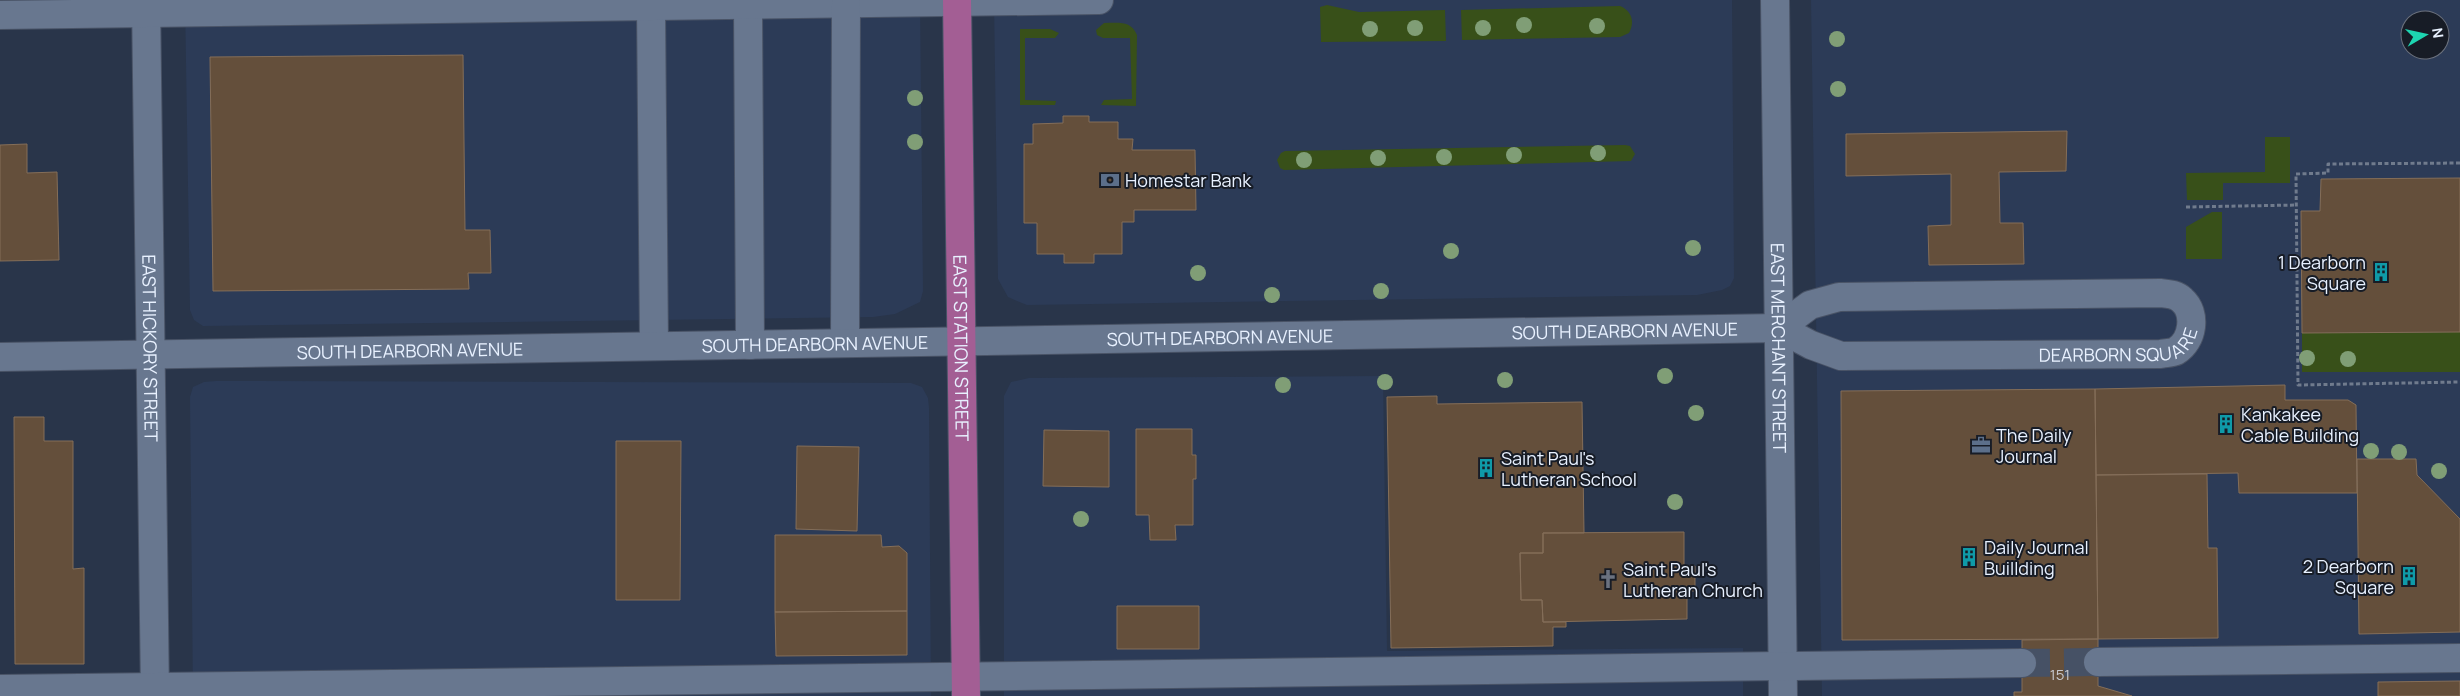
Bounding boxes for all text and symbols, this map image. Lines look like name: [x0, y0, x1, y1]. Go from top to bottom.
north arrow: [2400, 10, 2450, 60]
text: N: [2428, 26, 2449, 39]
place label: Homestar Bank: [1125, 168, 1252, 192]
bank icon: Homestar Bank: [1099, 169, 1121, 191]
street label: EAST MERCHANT STREET: [1766, 243, 1792, 453]
place label: 1 Dearborn Square: [2278, 250, 2366, 295]
street label: EAST HICKORY STREET: [137, 254, 164, 442]
street label: EAST STATION STREET: [948, 255, 975, 442]
building icon: 1 Dearborn Square: [2370, 261, 2392, 283]
street label: SOUTH DEARBORN AVENUE: [1511, 317, 1738, 344]
street label: SOUTH DEARBORN AVENUE: [1106, 323, 1333, 351]
street label: DEARBORN SQUARE: [2039, 325, 2203, 367]
street label: SOUTH DEARBORN AVENUE: [701, 330, 928, 358]
street label: SOUTH DEARBORN AVENUE: [297, 336, 523, 364]
place label: Kankakee Cable Building: [2241, 402, 2359, 447]
building icon: Kankakee Cable Building: [2215, 413, 2237, 435]
place label: The Daily Journal: [1996, 423, 2072, 468]
office icon: The Daily Journal: [1970, 434, 1992, 456]
place label: Saint Paul's Lutheran School: [1501, 446, 1637, 491]
building icon: Saint Paul's Lutheran School: [1475, 457, 1497, 479]
place label: Daily Journal Buillding: [1984, 535, 2089, 580]
building icon: Daily Journal Buillding: [1958, 546, 1980, 568]
place label: 2 Dearborn Square: [2303, 554, 2394, 599]
place label: Saint Paul's Lutheran Church: [1623, 557, 1763, 602]
building icon: 2 Dearborn Square: [2398, 565, 2420, 587]
church icon: Saint Paul's Lutheran Church: [1597, 568, 1619, 590]
house number: 151: [2050, 664, 2070, 685]

